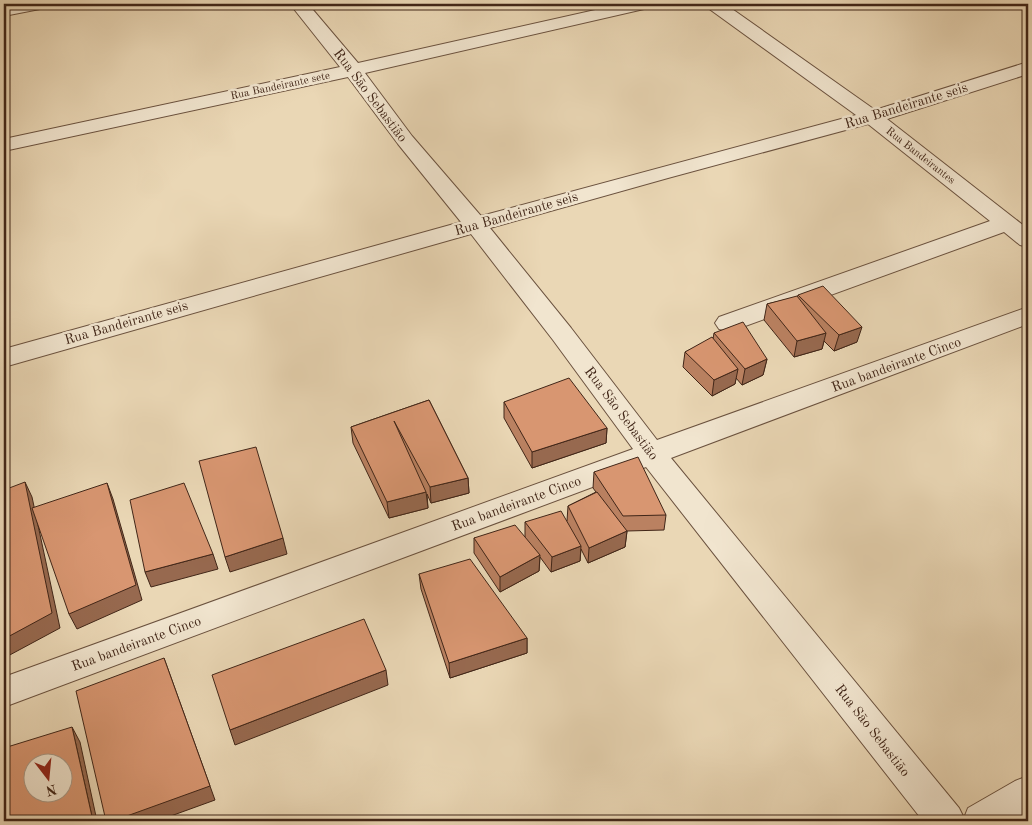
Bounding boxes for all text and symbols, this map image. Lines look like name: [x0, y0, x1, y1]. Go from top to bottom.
street label: Rua São Sebastião: [331, 46, 410, 145]
street label: Rua Bandeirante sete: [229, 71, 331, 102]
street label: Rua Bandeirante seis: [843, 81, 969, 131]
street label: Rua Bandeirantes: [883, 126, 957, 187]
street label: Rua Bandeirante seis: [453, 190, 580, 238]
street label: Rua Bandeirante seis: [63, 299, 190, 347]
street label: Rua bandeirante Cinco: [830, 335, 963, 395]
street label: Rua São Sebastião: [582, 364, 661, 463]
street label: Rua bandeirante Cinco: [450, 474, 583, 534]
street label: Rua bandeirante Cinco: [70, 614, 203, 674]
street label: Rua São Sebastião: [832, 682, 912, 779]
north arrow: [22, 752, 72, 802]
text: N: [44, 781, 58, 798]

